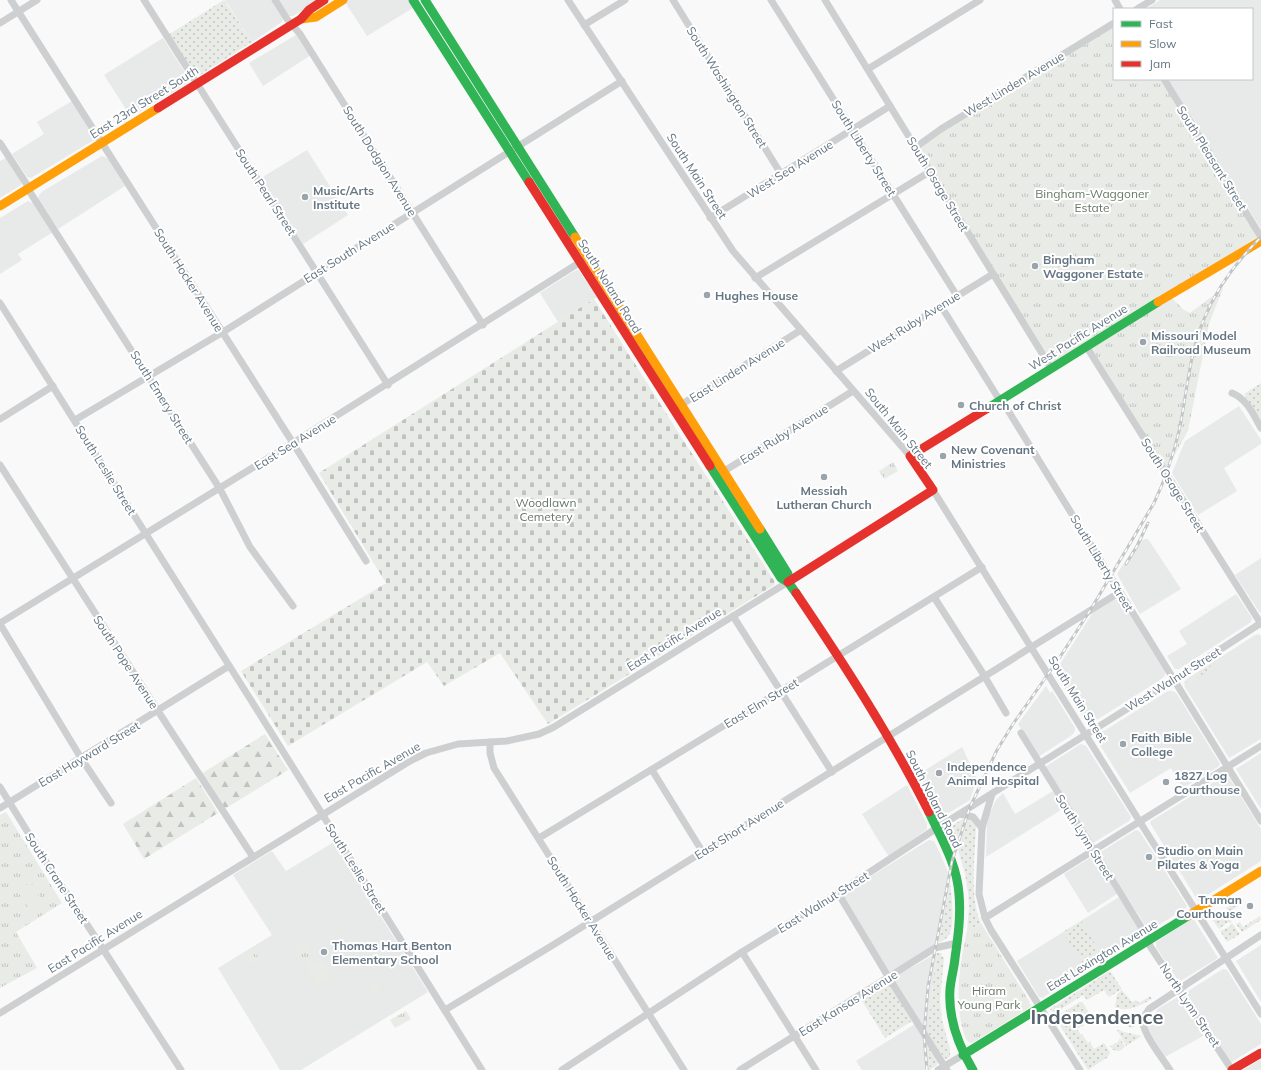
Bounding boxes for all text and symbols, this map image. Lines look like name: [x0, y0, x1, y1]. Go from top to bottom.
legend: [1113, 8, 1253, 80]
text: Fast: [1149, 16, 1173, 31]
street label: South Washington Street: [684, 24, 770, 150]
text: Slow: [1149, 36, 1177, 51]
street label: West Linden Avenue: [961, 48, 1067, 120]
text: Jam: [1149, 56, 1171, 71]
street label: East 23rd Street South: [87, 62, 201, 142]
street label: South Liberty Street: [828, 97, 900, 199]
street label: South Dodgion Avenue: [340, 103, 420, 219]
street label: South Pleasant Street: [1174, 103, 1250, 213]
street label: South Main Street: [664, 130, 730, 222]
street label: South Osage Street: [904, 134, 972, 234]
street label: West Sea Avenue: [744, 137, 836, 201]
street label: South Pearl Street: [232, 146, 300, 238]
place label: Music/Arts Institute: [313, 183, 374, 212]
park label: Bingham-Waggoner Estate: [1035, 186, 1150, 215]
marker: Music/Arts Institute: [300, 192, 310, 202]
street label: East South Avenue: [301, 218, 397, 286]
street label: South Hocker Avenue: [151, 225, 227, 335]
street label: South Noland Road: [575, 236, 645, 336]
place label: Bingham Waggoner Estate: [1043, 252, 1144, 281]
marker: Bingham Waggoner Estate: [1030, 261, 1040, 271]
place label: Hughes House: [715, 288, 799, 303]
street label: West Ruby Avenue: [865, 288, 963, 356]
marker: Hughes House: [702, 290, 712, 300]
street label: West Pacific Avenue: [1026, 301, 1130, 373]
place label: Missouri Model Railroad Museum: [1151, 328, 1251, 357]
street label: East Linden Avenue: [687, 335, 787, 405]
marker: Missouri Model Railroad Museum: [1138, 337, 1148, 347]
street label: South Emery Street: [127, 348, 197, 446]
street label: South Main Street: [862, 385, 936, 471]
place label: Church of Christ: [969, 398, 1062, 413]
marker: Church of Christ: [956, 400, 966, 410]
street label: East Ruby Avenue: [737, 401, 831, 467]
street label: East Sea Avenue: [251, 411, 339, 473]
street label: South Leslie Street: [72, 422, 140, 518]
street label: South Osage Street: [1138, 435, 1208, 535]
place label: New Covenant Ministries: [951, 442, 1035, 471]
marker: New Covenant Ministries: [938, 451, 948, 461]
marker: Messiah Lutheran Church: [819, 472, 829, 482]
place label: Messiah Lutheran Church: [776, 483, 872, 512]
park label: Woodlawn Cemetery: [516, 495, 577, 524]
street label: South Liberty Street: [1067, 512, 1137, 614]
street label: East Pacific Avenue: [624, 604, 724, 674]
street label: South Pope Avenue: [90, 612, 162, 712]
street label: West Walnut Street: [1123, 644, 1223, 714]
street label: South Main Street: [1045, 653, 1111, 745]
street label: East Elm Street: [721, 675, 801, 731]
street label: East Hayward Street: [36, 718, 142, 790]
place label: Faith Bible College: [1131, 730, 1192, 759]
street label: East Pacific Avenue: [321, 738, 423, 806]
marker: Faith Bible College: [1118, 739, 1128, 749]
street label: South Noland Road: [903, 747, 965, 851]
place label: Independence Animal Hospital: [947, 759, 1039, 788]
marker: Independence Animal Hospital: [934, 768, 944, 778]
place label: 1827 Log Courthouse: [1174, 768, 1240, 797]
marker: 1827 Log Courthouse: [1161, 777, 1171, 787]
street label: South Lynn Street: [1053, 791, 1117, 883]
street label: East Short Avenue: [692, 795, 786, 863]
street label: South Leslie Street: [322, 820, 390, 916]
street label: South Crane Street: [22, 830, 92, 926]
place label: Studio on Main Pilates & Yoga: [1157, 843, 1243, 872]
marker: Studio on Main Pilates & Yoga: [1144, 852, 1154, 862]
street label: South Hocker Avenue: [544, 853, 620, 963]
street label: East Walnut Street: [775, 868, 871, 936]
place label: Truman Courthouse: [1176, 892, 1242, 921]
marker: Truman Courthouse: [1245, 901, 1255, 911]
street label: East Pacific Avenue: [45, 906, 145, 976]
street label: East Lexington Avenue: [1044, 916, 1160, 994]
place label: Thomas Hart Benton Elementary School: [332, 938, 452, 967]
marker: Thomas Hart Benton Elementary School: [319, 947, 329, 957]
street label: North Lynn Street: [1156, 960, 1224, 1050]
street label: East Kansas Avenue: [796, 967, 900, 1039]
park label: Hiram Young Park: [957, 983, 1021, 1012]
district label: Independence: [1031, 1004, 1163, 1029]

